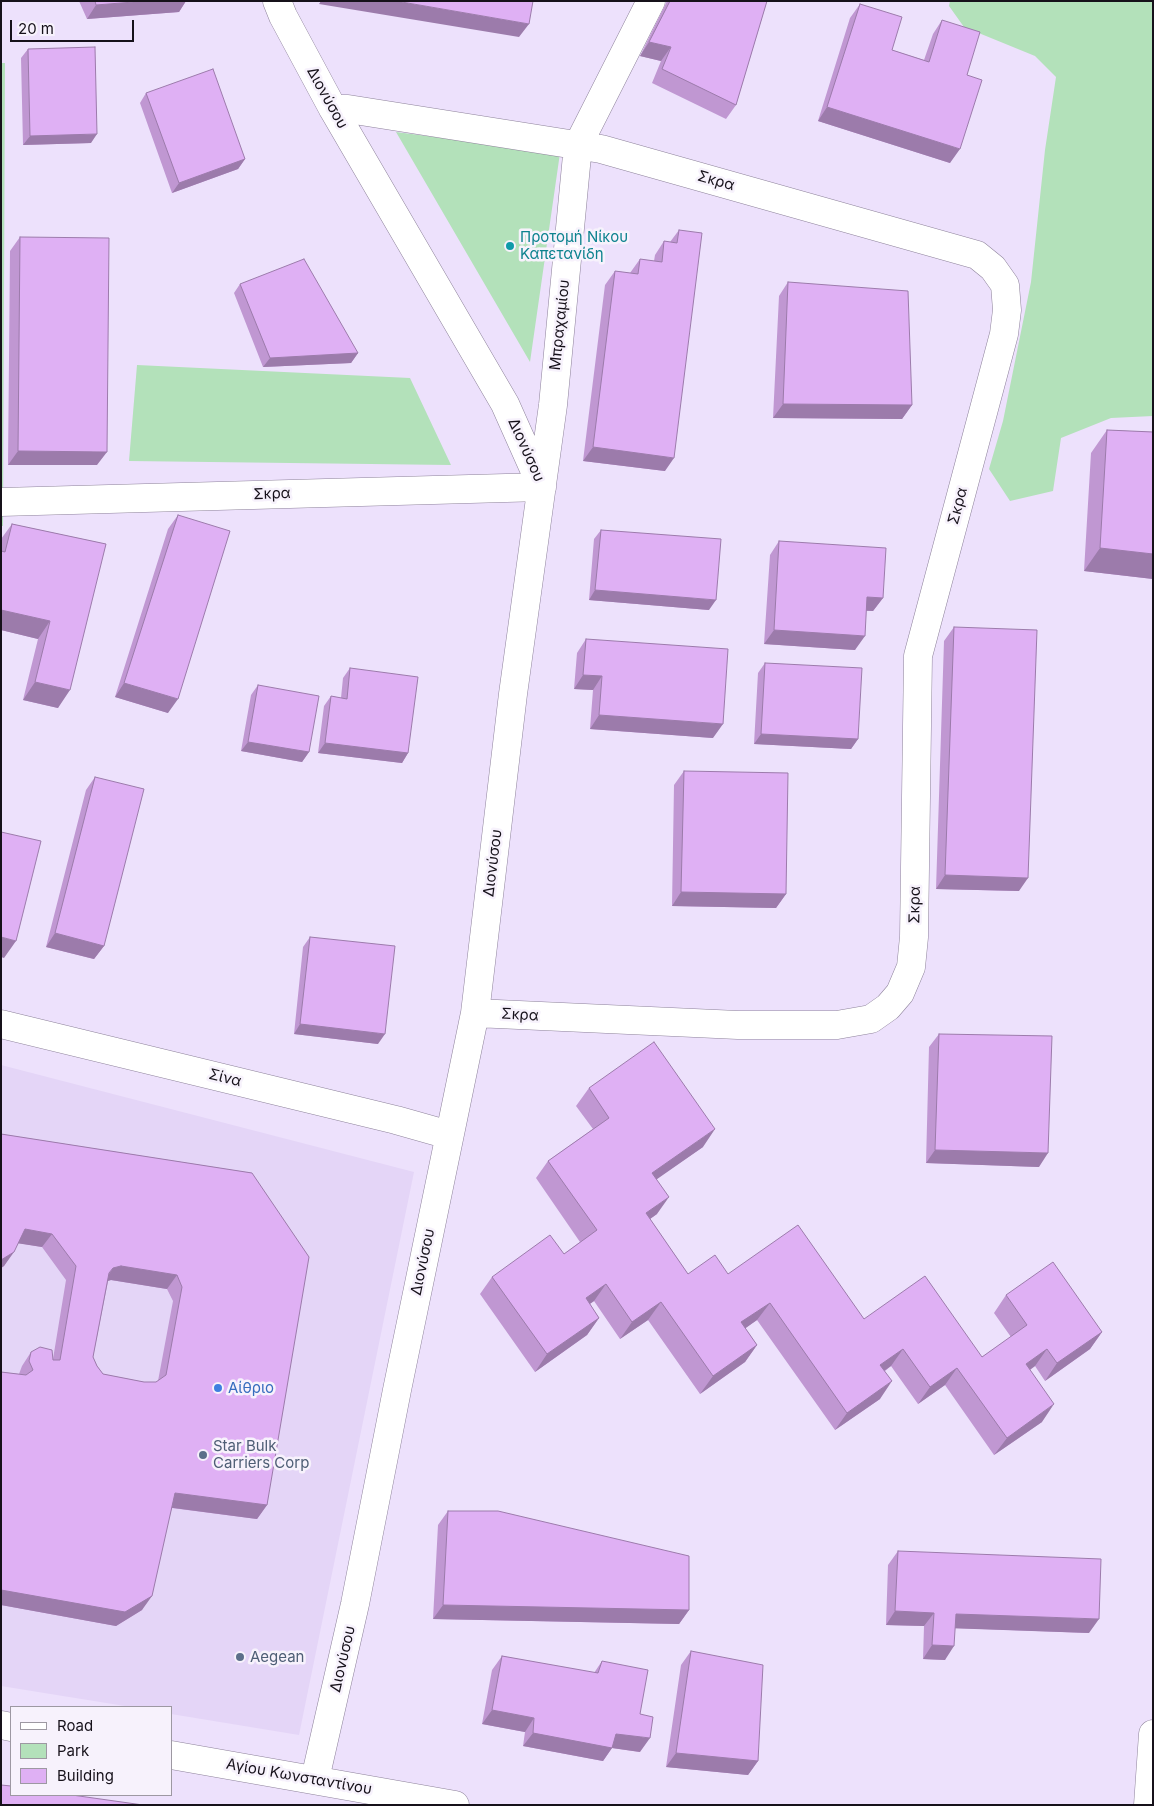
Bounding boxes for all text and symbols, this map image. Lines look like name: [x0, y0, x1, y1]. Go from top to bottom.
scale bar: [12, 10, 136, 42]
text: 20 m: [18, 19, 54, 38]
street label: Διονύσου: [303, 64, 351, 132]
street label: Σκρα: [696, 167, 736, 195]
place label: Προτομή Νίκου Καπετανίδη: [520, 228, 628, 263]
marker: Προτομή Νίκου Καπετανίδη: [504, 240, 516, 252]
street label: Μπραχαμίου: [546, 279, 574, 371]
street label: Διονύσου: [504, 415, 548, 485]
street label: Σκρα: [253, 484, 291, 504]
street label: Σκρα: [944, 486, 972, 526]
street label: Διονύσου: [480, 828, 506, 898]
street label: Σκρα: [906, 886, 924, 924]
street label: Σκρα: [501, 1005, 539, 1025]
street label: Σίνα: [207, 1065, 243, 1091]
street label: Διονύσου: [407, 1227, 439, 1297]
place label: Αίθριο: [228, 1379, 274, 1397]
marker: Αίθριο: [212, 1382, 224, 1394]
place label: Star Bulk Carriers Corp: [213, 1437, 309, 1472]
marker: Star Bulk Carriers Corp: [197, 1449, 209, 1461]
street label: Διονύσου: [327, 1624, 359, 1694]
place label: Aegean: [250, 1648, 304, 1666]
marker: Aegean: [234, 1651, 246, 1663]
legend: [10, 1706, 172, 1796]
text: Road: [57, 1716, 93, 1735]
text: Park: [57, 1741, 89, 1760]
street label: Αγίου Κωνσταντίνου: [225, 1755, 373, 1799]
text: Building: [57, 1766, 114, 1785]

